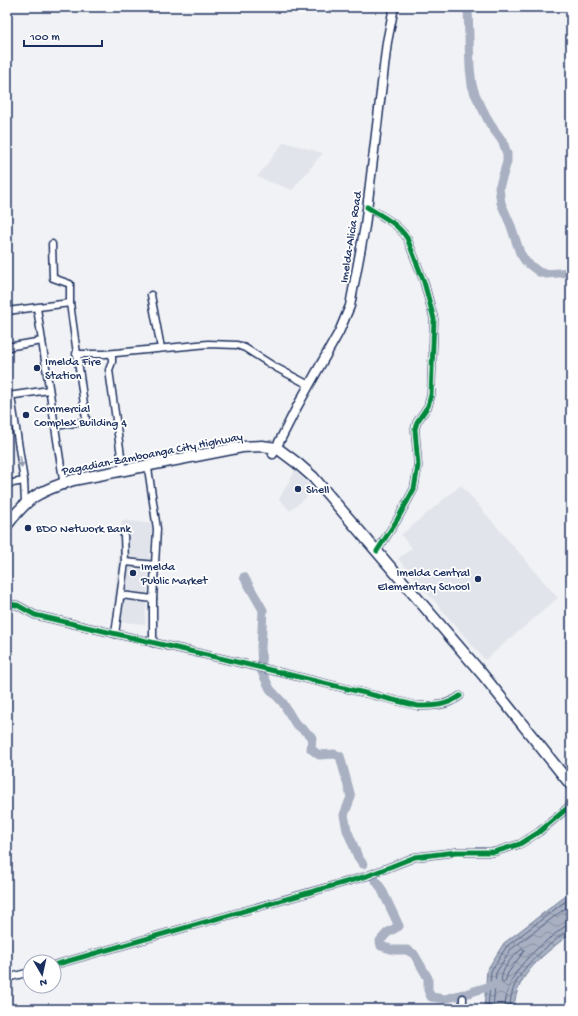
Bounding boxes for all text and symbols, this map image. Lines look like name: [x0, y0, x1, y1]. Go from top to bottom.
scale bar: [24, 22, 102, 48]
text: 100 m: [29, 31, 60, 45]
street label: Imelda-Alicia Road: [338, 190, 366, 284]
place label: Imelda Fire Station: [45, 356, 102, 384]
marker: Imelda Fire Station: [32, 363, 42, 373]
place label: Commercial Complex Building 4: [34, 403, 127, 431]
marker: Commercial Complex Building 4: [21, 410, 31, 420]
street label: Pagadian-Zamboanga City Highway: [60, 431, 244, 480]
one-way arrow: [18, 456, 24, 468]
marker: Shell: [293, 484, 303, 494]
place label: Shell: [306, 484, 330, 498]
marker: BDO Network Bank: [23, 523, 33, 533]
place label: BDO Network Bank: [35, 523, 132, 537]
place label: Imelda Public Market: [140, 561, 209, 589]
place label: Imelda Central Elementary School: [378, 567, 470, 595]
marker: Imelda Public Market: [128, 568, 138, 578]
marker: Imelda Central Elementary School: [473, 574, 483, 584]
north arrow: [22, 954, 62, 994]
text: N: [39, 975, 48, 988]

